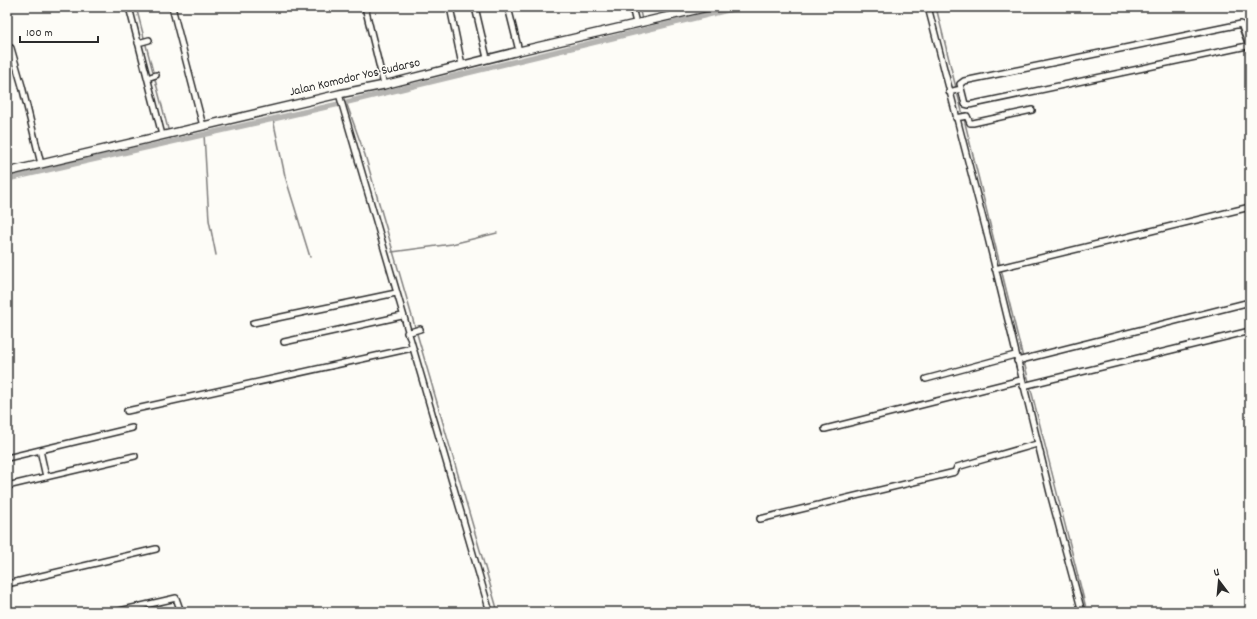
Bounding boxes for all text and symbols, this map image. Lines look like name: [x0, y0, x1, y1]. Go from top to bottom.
scale bar: [20, 18, 98, 44]
text: 100 m: [26, 25, 53, 42]
street label: Jalan Komodor Yos Sudarso: [288, 54, 423, 102]
north arrow: [1199, 561, 1239, 601]
text: U: [1212, 565, 1222, 582]

